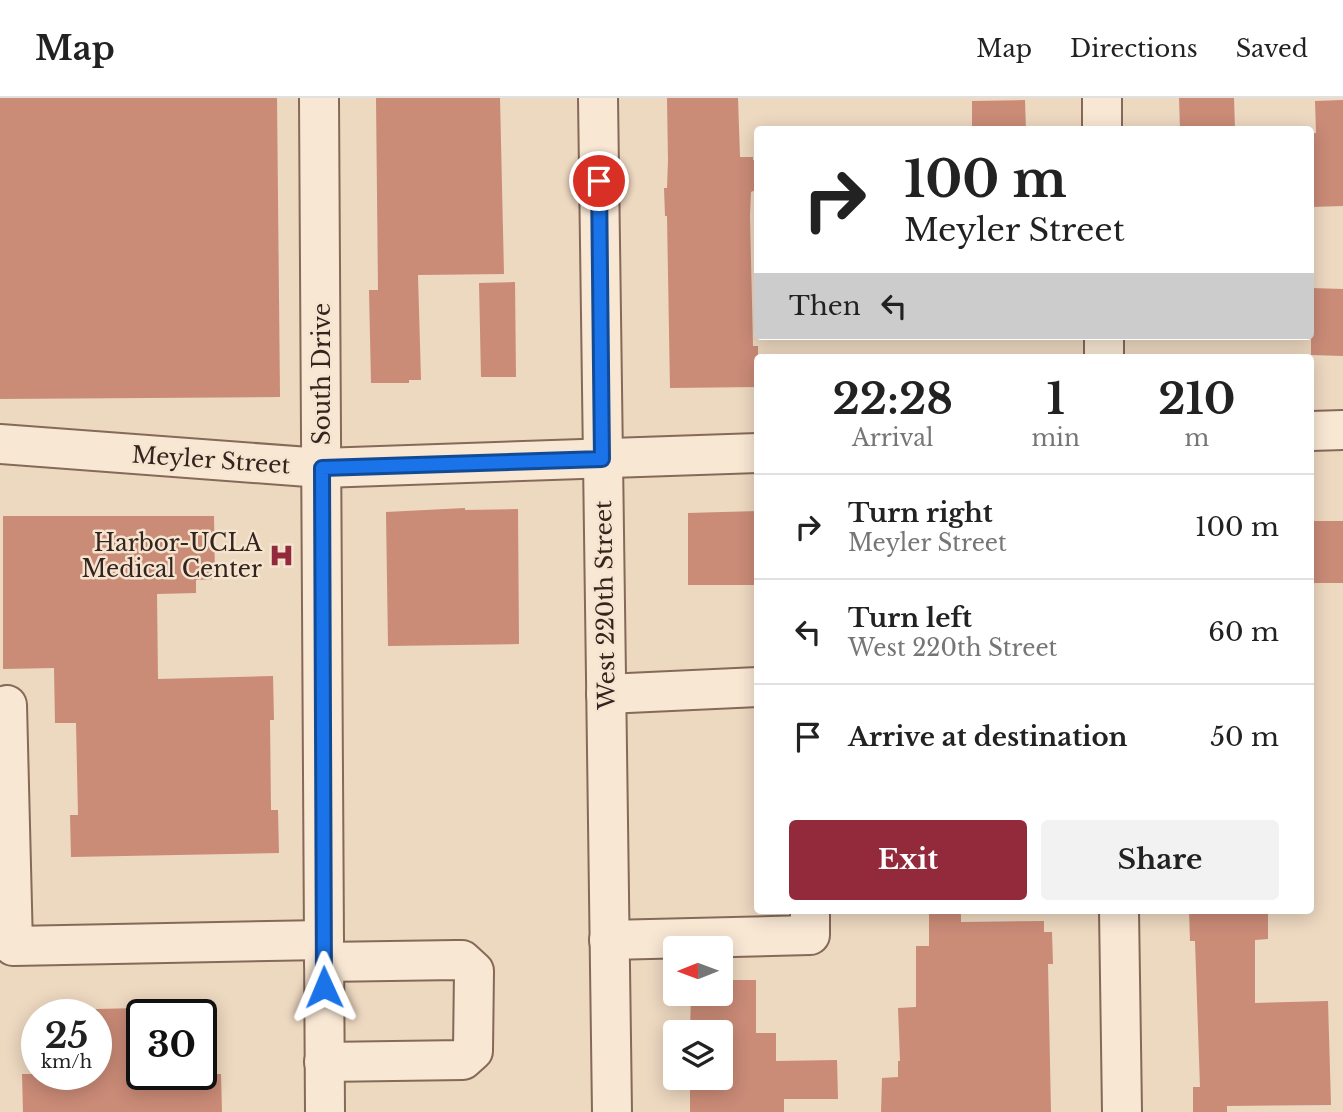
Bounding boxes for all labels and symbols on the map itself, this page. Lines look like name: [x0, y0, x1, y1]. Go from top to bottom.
pin: [569, 151, 629, 211]
street label: South Drive: [308, 303, 336, 445]
street label: Meyler Street: [131, 440, 291, 480]
street label: West 220th Street: [589, 500, 621, 711]
place label: Harbor-UCLA Medical Center: [81, 529, 263, 583]
hospital icon: Harbor-UCLA Medical Center: [268, 542, 296, 570]
north arrow: [663, 936, 733, 1006]
position arrow: [287, 950, 361, 1024]
speed limit sign: 30: [126, 999, 217, 1090]

